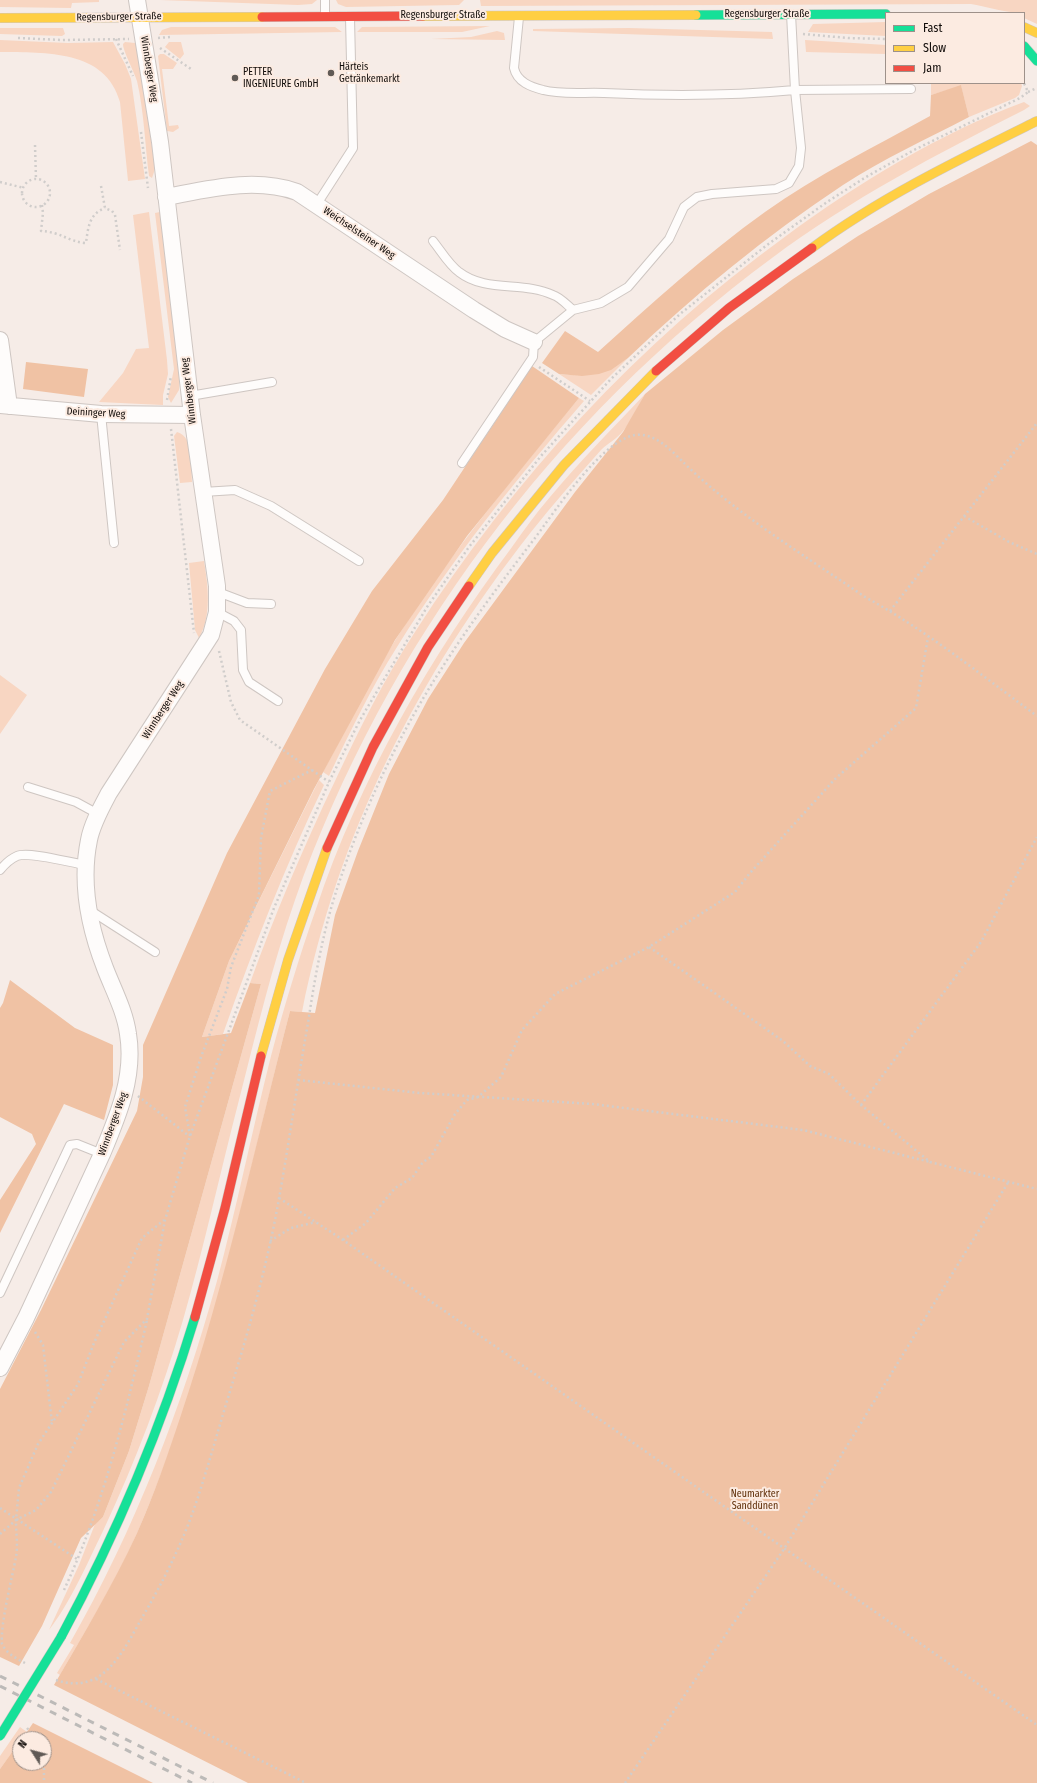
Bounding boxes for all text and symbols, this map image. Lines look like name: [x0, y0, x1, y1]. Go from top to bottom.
street label: Regensburger Straße: [724, 8, 810, 20]
street label: Regensburger Straße: [400, 9, 486, 21]
street label: Regensburger Straße: [76, 10, 162, 24]
legend: [885, 12, 1025, 84]
text: Fast: [923, 21, 942, 35]
street label: Winnberger Weg: [138, 35, 160, 103]
text: Slow: [923, 41, 946, 55]
place label: Härteis Getränkemarkt: [339, 61, 400, 84]
text: Jam: [923, 61, 941, 75]
place label: PETTER INGENIEURE GmbH: [243, 66, 319, 90]
marker: Härteis Getränkemarkt: [326, 68, 336, 78]
marker: PETTER INGENIEURE GmbH: [230, 73, 240, 83]
street label: Weichselsteiner Weg: [321, 204, 397, 262]
street label: Winnberger Weg: [179, 357, 199, 425]
street label: Deininger Weg: [66, 405, 126, 421]
street label: Winnberger Weg: [140, 679, 186, 741]
street label: Winnberger Weg: [96, 1091, 130, 1157]
park label: Neumarkter Sanddünen: [731, 1488, 779, 1512]
north arrow: [12, 1731, 52, 1771]
text: N: [15, 1738, 30, 1751]

